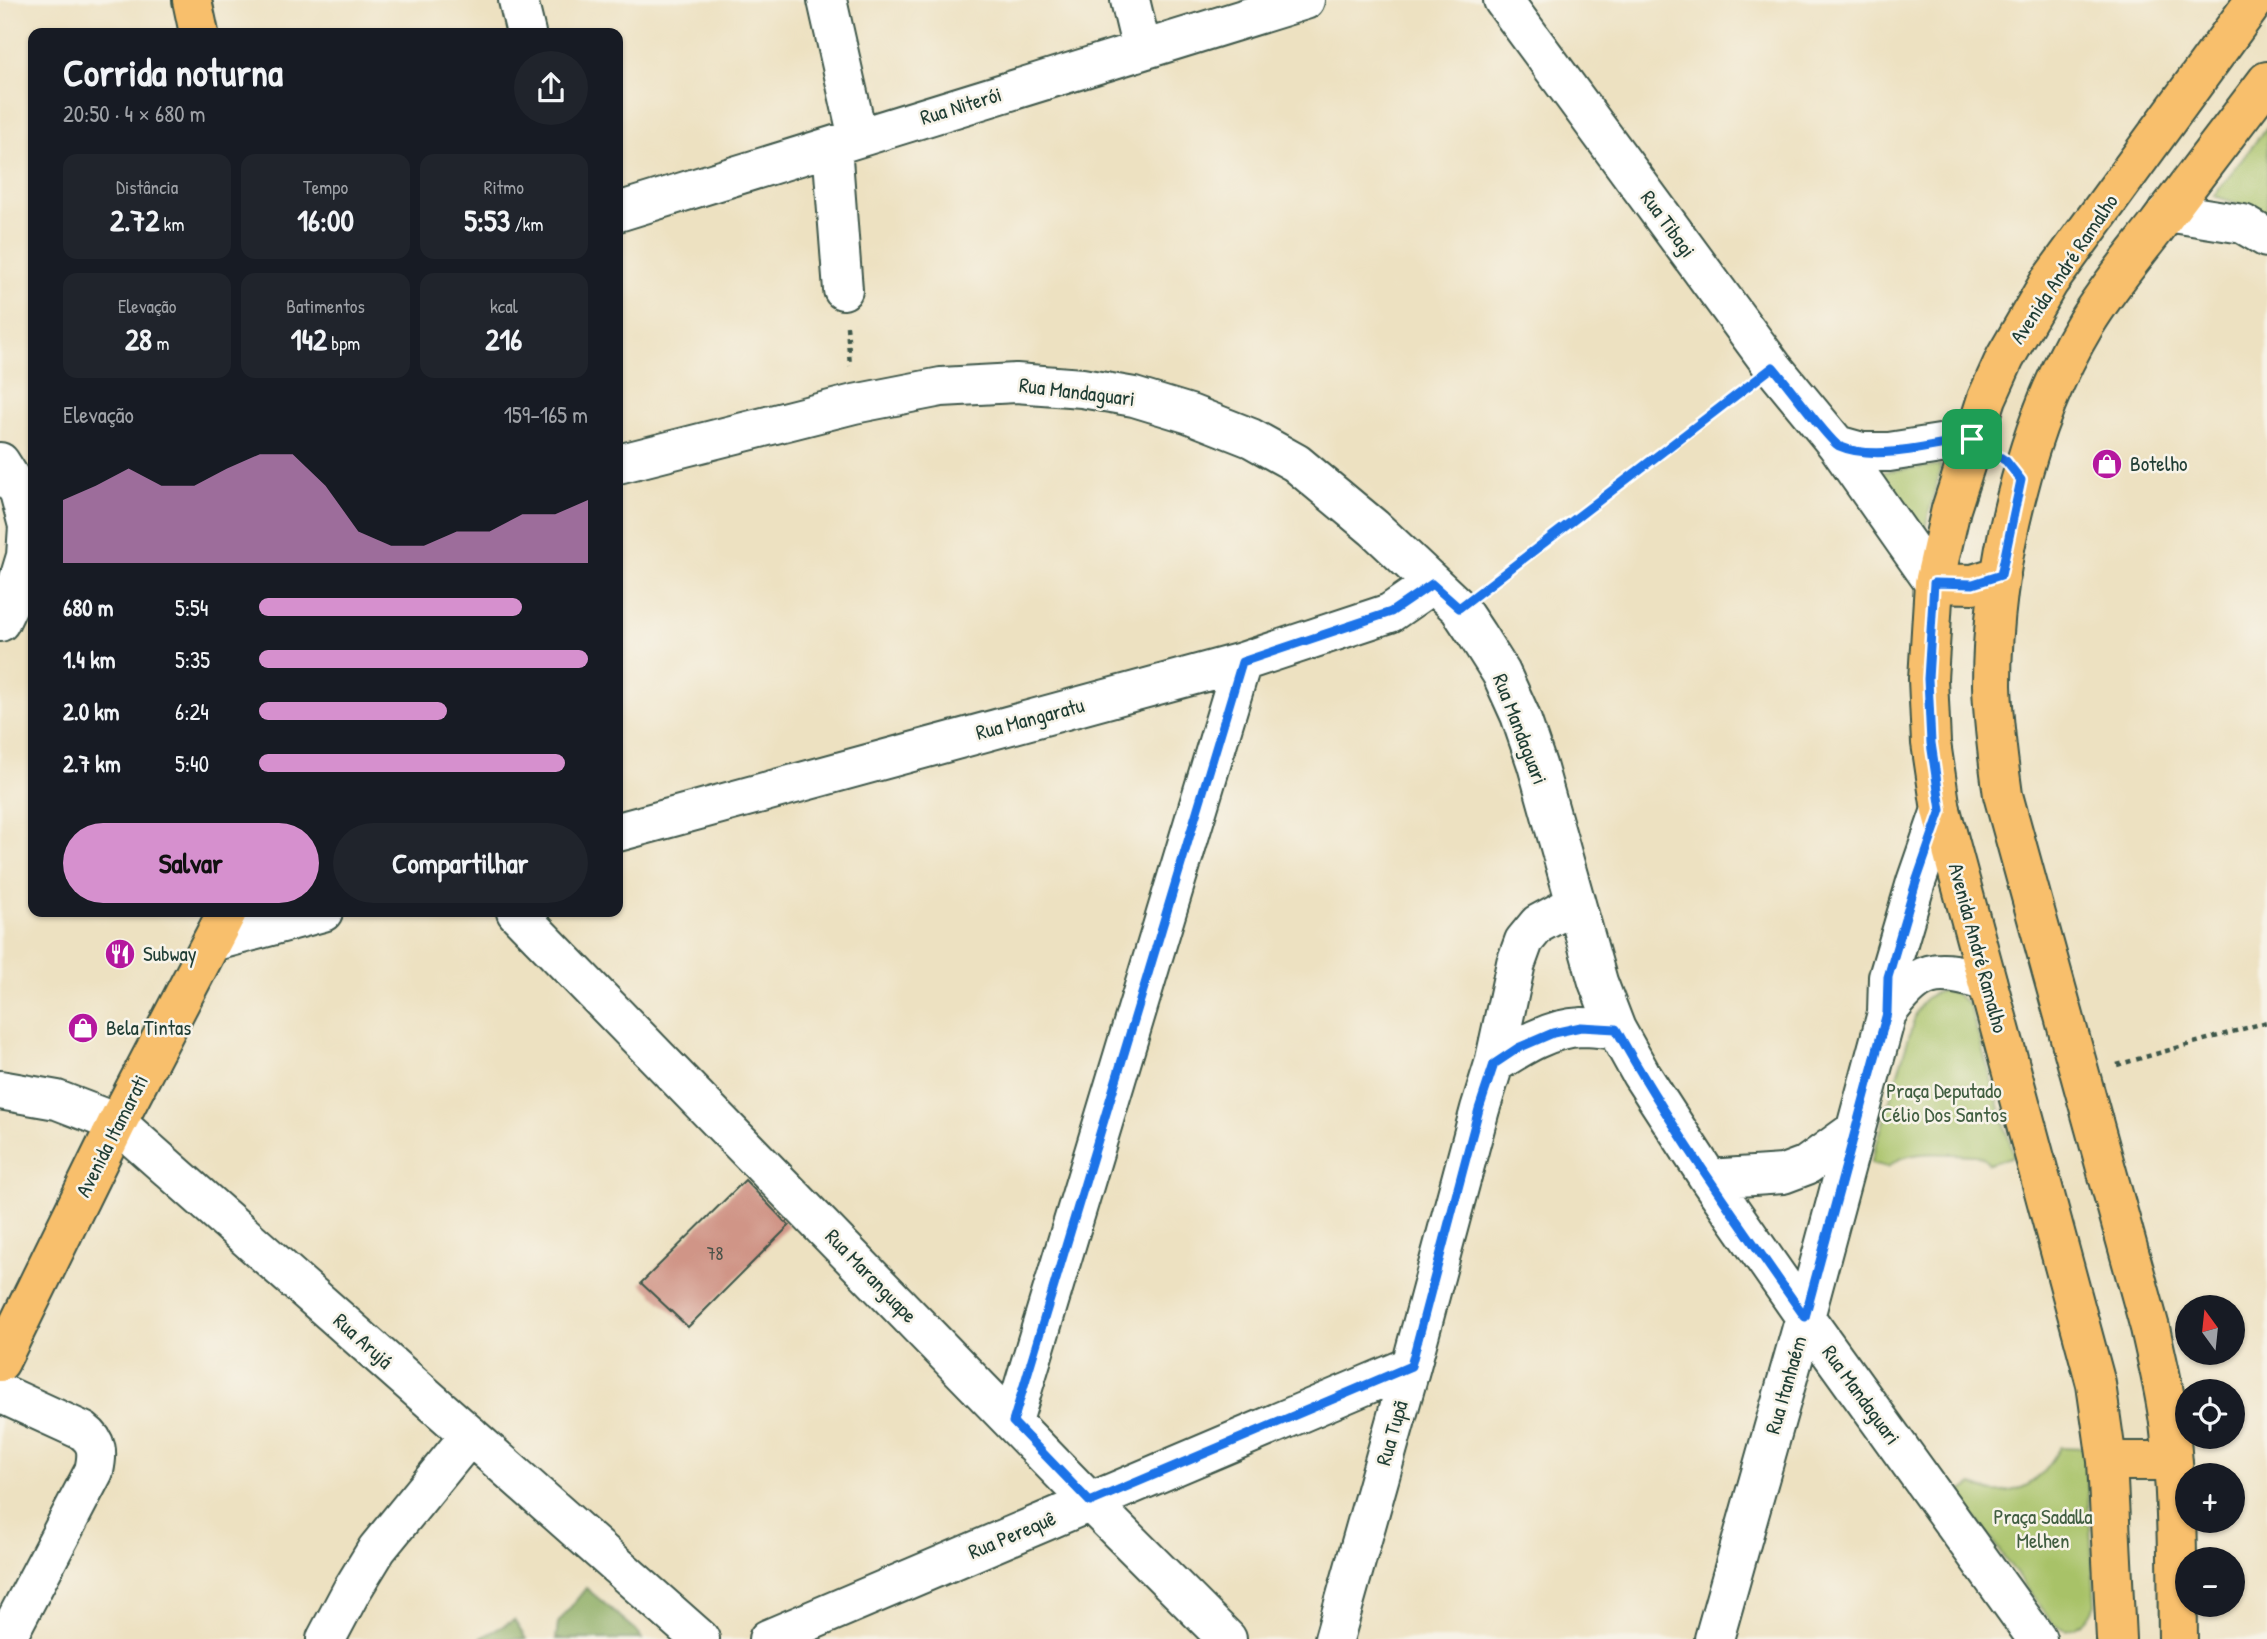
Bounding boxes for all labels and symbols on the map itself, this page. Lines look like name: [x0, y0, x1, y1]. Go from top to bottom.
street label: Rua Niterói: [917, 79, 1005, 132]
street label: Rua Tibagi: [1634, 184, 1703, 263]
street label: Avenida André Ramalho: [2003, 188, 2124, 349]
street label: Rua Mandaguari: [1018, 370, 1137, 413]
pin: [1942, 409, 2002, 469]
shop icon: Botelho: [2090, 447, 2124, 481]
place label: Botelho: [2130, 449, 2188, 478]
street label: Rua Mandaguari: [1486, 669, 1555, 788]
street label: Rua Mangaratu: [973, 690, 1088, 747]
street label: Avenida André Ramalho: [1942, 860, 2015, 1036]
restaurant icon: Subway: [103, 937, 137, 971]
place label: Subway: [143, 939, 197, 968]
shop icon: Bela Tintas: [66, 1011, 100, 1045]
place label: Bela Tintas: [106, 1013, 191, 1042]
street label: Avenida Itamarati: [68, 1070, 155, 1202]
park label: Praça Deputado Célio Dos Santos: [1881, 1076, 2007, 1129]
street label: Rua Maranguape: [819, 1222, 924, 1329]
house number: 78: [707, 1241, 724, 1266]
north arrow: [2175, 1295, 2245, 1365]
street label: Rua Arujá: [327, 1306, 399, 1375]
street label: Rua Itanhaém: [1758, 1333, 1813, 1437]
street label: Rua Mandaguari: [1815, 1339, 1907, 1450]
street label: Rua Tupã: [1368, 1397, 1415, 1469]
park label: Praça Sadalla Melhen: [1993, 1502, 2093, 1555]
street label: Rua Perequê: [964, 1503, 1060, 1566]

